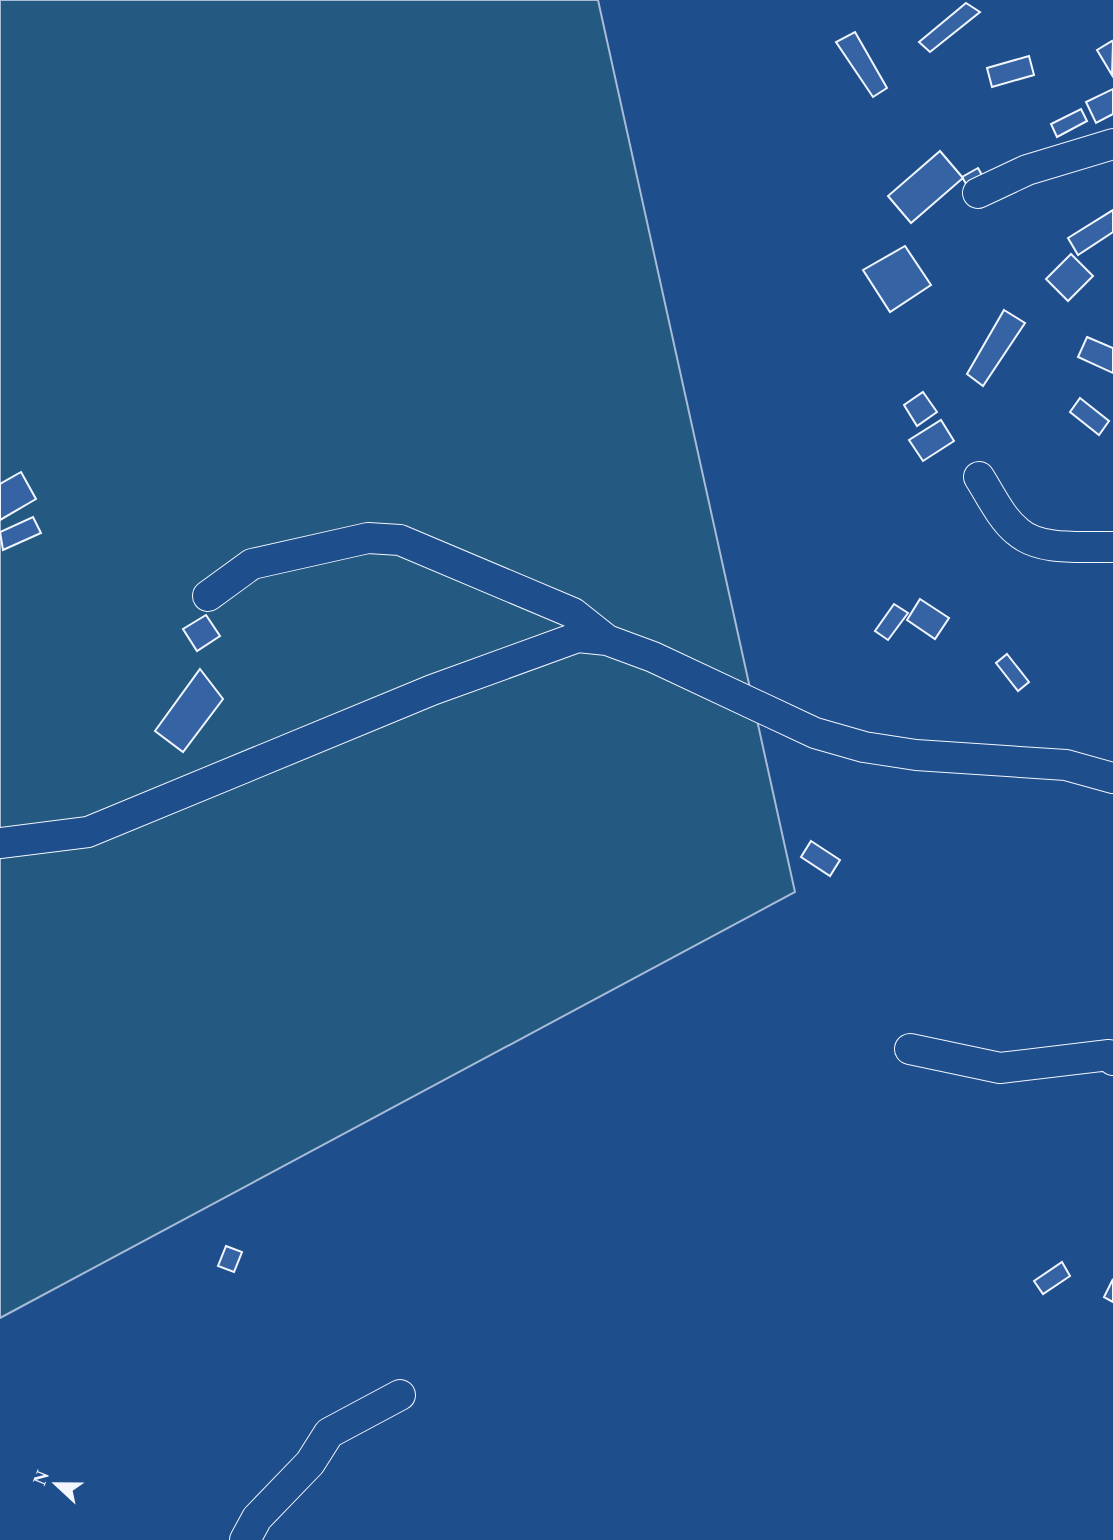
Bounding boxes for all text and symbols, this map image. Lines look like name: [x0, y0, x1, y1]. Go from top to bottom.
north arrow: [21, 1449, 91, 1519]
text: N: [28, 1467, 53, 1488]

